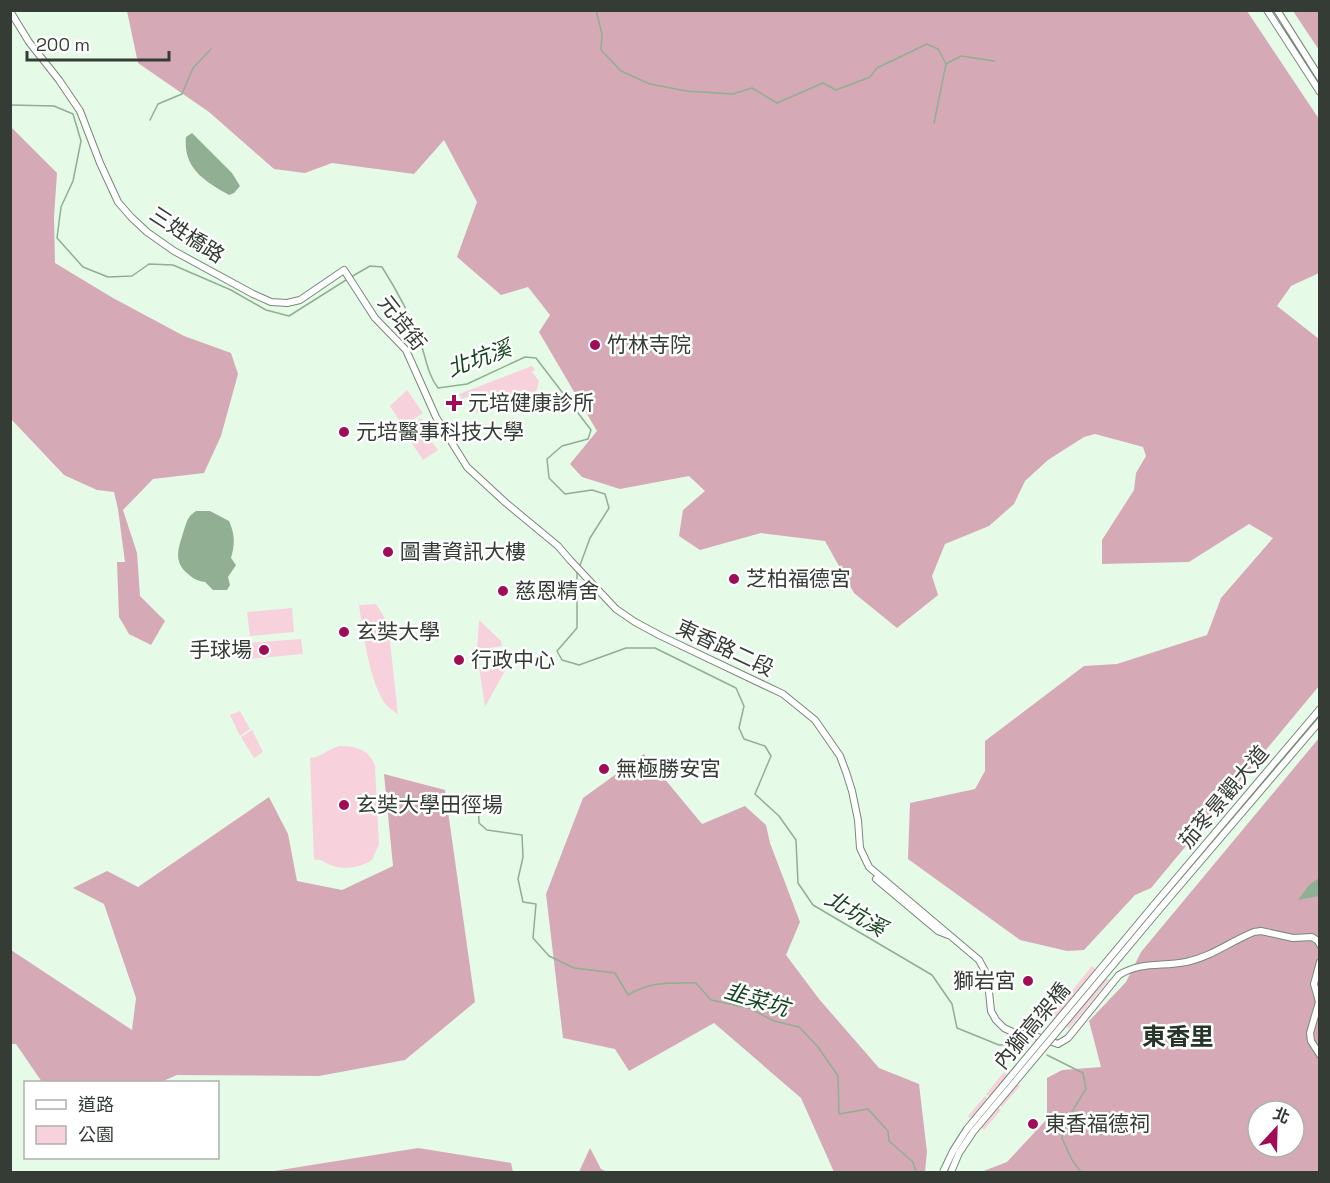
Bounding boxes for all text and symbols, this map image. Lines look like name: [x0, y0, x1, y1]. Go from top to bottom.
scale bar: [27, 24, 170, 62]
text: 200 m: [36, 33, 90, 56]
street label: 三姓橋路: [145, 200, 230, 269]
street label: 元培街: [372, 290, 432, 356]
place label: 竹林寺院: [607, 331, 691, 358]
water label: 北坑溪: [443, 333, 518, 382]
marker: 竹林寺院: [588, 338, 602, 352]
place label: 元培健康診所: [468, 389, 594, 416]
marker: 元培健康診所: [445, 394, 463, 412]
place label: 元培醫事科技大學: [356, 418, 524, 445]
marker: 元培醫事科技大學: [337, 425, 351, 439]
place label: 圖書資訊大樓: [400, 538, 526, 565]
marker: 圖書資訊大樓: [381, 545, 395, 559]
place label: 芝柏福德宮: [746, 565, 851, 592]
marker: 芝柏福德宮: [727, 572, 741, 586]
place label: 慈恩精舍: [515, 577, 599, 604]
marker: 慈恩精舍: [496, 584, 510, 598]
street label: 東香路二段: [672, 613, 778, 682]
place label: 玄奘大學: [356, 618, 440, 645]
marker: 玄奘大學: [337, 625, 351, 639]
place label: 手球場: [189, 636, 252, 663]
marker: 手球場: [257, 643, 271, 657]
place label: 行政中心: [471, 646, 555, 673]
marker: 行政中心: [452, 653, 466, 667]
street label: 茄苳景觀大道: [1173, 740, 1274, 854]
place label: 無極勝安宮: [616, 755, 721, 782]
marker: 無極勝安宮: [597, 762, 611, 776]
place label: 玄奘大學田徑場: [356, 791, 503, 818]
marker: 玄奘大學田徑場: [337, 798, 351, 812]
water label: 北坑溪: [820, 884, 894, 944]
place label: 獅岩宮: [953, 967, 1016, 994]
marker: 獅岩宮: [1021, 974, 1035, 988]
water label: 韭菜坑: [721, 976, 796, 1023]
street label: 內獅高架橋: [988, 977, 1076, 1075]
district label: 東香里: [1142, 1021, 1214, 1052]
legend: [24, 1081, 219, 1159]
text: 道路: [78, 1093, 114, 1116]
north arrow: [1246, 1099, 1306, 1159]
text: 北: [1270, 1103, 1293, 1128]
place label: 東香福德祠: [1045, 1110, 1150, 1137]
marker: 東香福德祠: [1026, 1117, 1040, 1131]
text: 公園: [78, 1123, 114, 1146]

